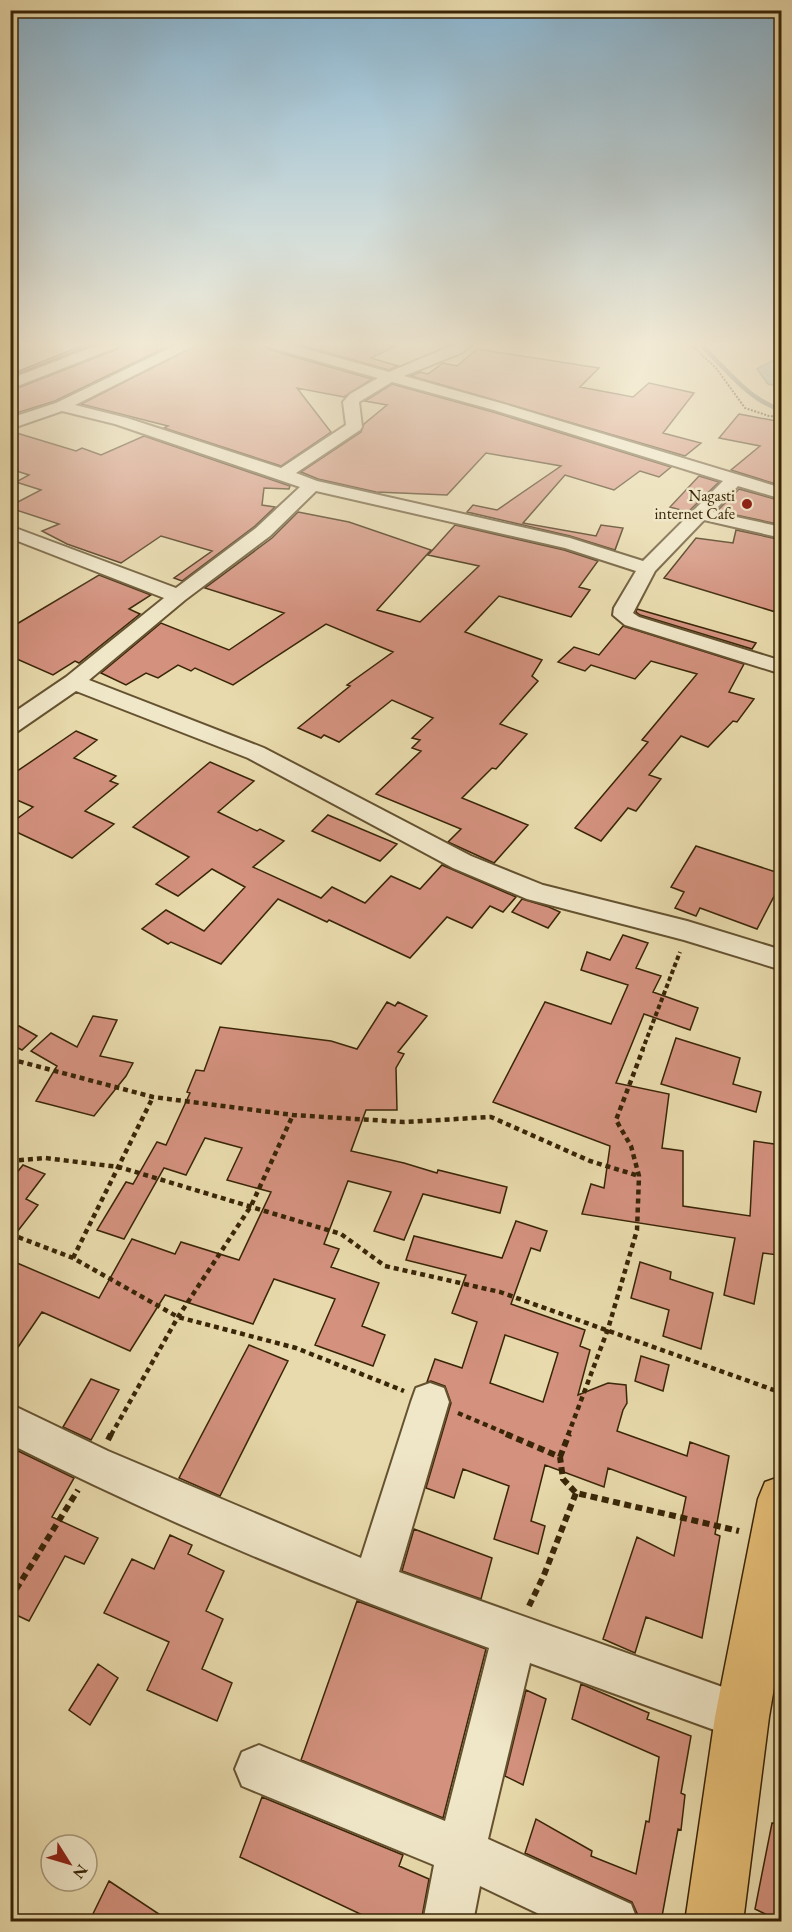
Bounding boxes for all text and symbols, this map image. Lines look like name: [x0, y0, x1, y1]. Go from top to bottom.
place label: Nagasti internet Cafe: [654, 485, 735, 524]
marker: Nagasti internet Cafe: [740, 497, 754, 511]
north arrow: [39, 1833, 99, 1893]
text: N: [68, 1860, 93, 1883]

